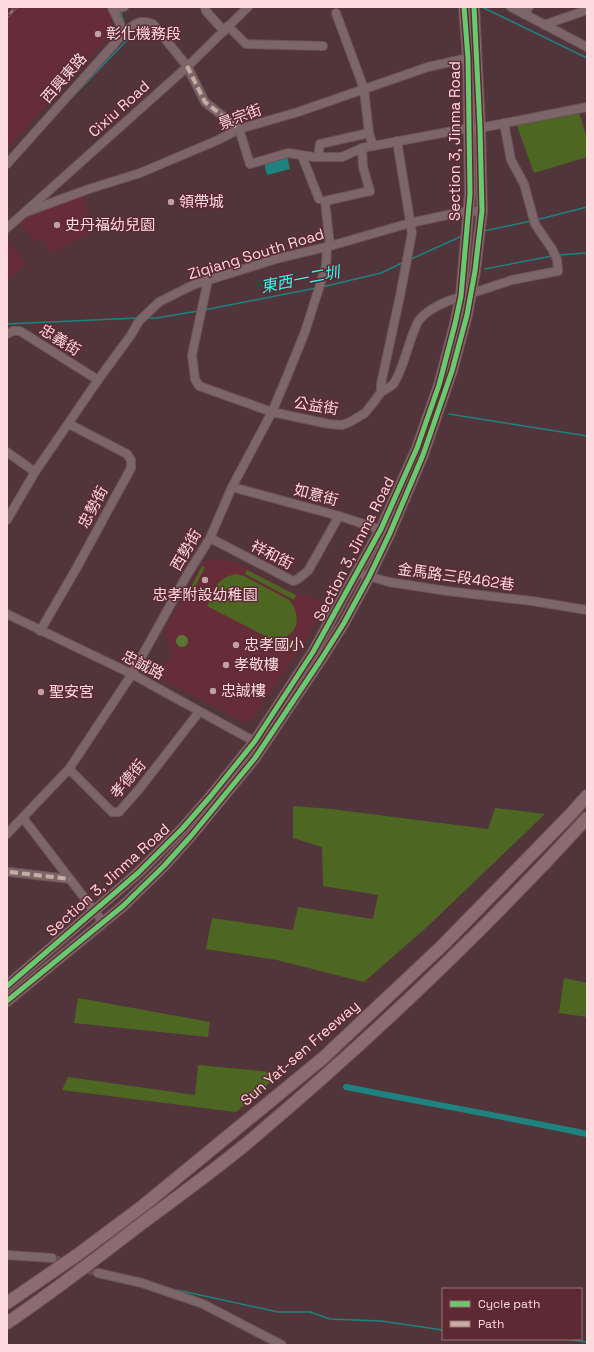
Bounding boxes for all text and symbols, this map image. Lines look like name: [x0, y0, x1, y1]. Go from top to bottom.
place label: 彰化機務段: [106, 24, 181, 43]
marker: 彰化機務段: [93, 29, 103, 39]
street label: 西興東路: [37, 49, 90, 107]
street label: Section 3, Jinma Road: [445, 61, 464, 221]
street label: Cixiu Road: [84, 76, 153, 141]
street label: 景宗街: [215, 100, 264, 133]
place label: 領帶城: [179, 192, 224, 211]
marker: 領帶城: [166, 197, 176, 207]
place label: 史丹福幼兒園: [65, 215, 155, 234]
marker: 史丹福幼兒園: [52, 220, 62, 230]
street label: Ziqiang South Road: [185, 224, 326, 283]
water label: 東西一二圳: [259, 261, 343, 297]
street label: 忠義街: [36, 320, 84, 360]
street label: 公益街: [292, 393, 340, 418]
street label: Section 3, Jinma Road: [309, 473, 398, 624]
street label: 如意街: [292, 480, 340, 510]
street label: 忠勢街: [74, 482, 112, 531]
street label: 西勢街: [166, 526, 205, 574]
street label: 祥和街: [248, 536, 297, 573]
street label: 金馬路三段462巷: [397, 559, 516, 594]
marker: 忠孝附設幼稚園: [200, 575, 210, 585]
place label: 忠孝附設幼稚園: [152, 585, 258, 604]
place label: 忠孝國小: [244, 635, 304, 654]
marker: 忠孝國小: [231, 640, 241, 650]
street label: 忠誠路: [119, 646, 168, 683]
place label: 孝敬樓: [234, 655, 279, 674]
marker: 孝敬樓: [221, 660, 231, 670]
place label: 忠誠樓: [221, 681, 266, 700]
place label: 聖安宮: [49, 682, 94, 701]
marker: 忠誠樓: [208, 686, 218, 696]
marker: 聖安宮: [36, 687, 46, 697]
street label: 孝德街: [106, 755, 149, 802]
street label: Section 3, Jinma Road: [42, 819, 173, 940]
street label: Sun Yat-sen Freeway: [236, 996, 363, 1109]
legend: [442, 1288, 582, 1340]
text: Cycle path: [478, 1296, 540, 1312]
text: Path: [478, 1316, 504, 1332]

